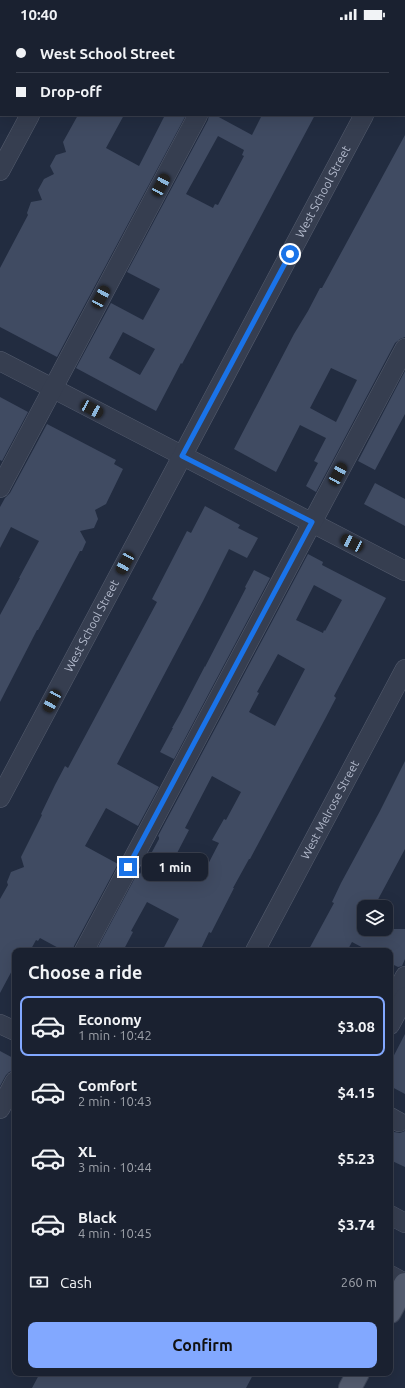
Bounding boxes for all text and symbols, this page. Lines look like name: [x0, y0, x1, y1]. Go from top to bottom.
text: 10:40: [20, 6, 58, 23]
text: West School Street: [40, 45, 175, 62]
text: Drop-off: [40, 83, 102, 100]
street label: West School Street: [293, 143, 353, 240]
car: [150, 172, 172, 198]
route start: [281, 245, 299, 263]
car: [90, 284, 112, 310]
car: [79, 398, 105, 420]
car: [327, 461, 349, 487]
car: [339, 532, 365, 554]
car: [114, 550, 136, 576]
street label: West School Street: [61, 577, 121, 674]
car: [41, 688, 63, 714]
street label: West Melrose Street: [298, 758, 361, 861]
callout: 1 min: [142, 853, 208, 881]
route end: [119, 858, 137, 876]
text: 1 min: [159, 860, 191, 874]
map controls: [357, 900, 393, 936]
button: layers: [357, 900, 393, 936]
text: Choose a ride: [28, 962, 142, 982]
icon: car: [30, 1008, 66, 1044]
text: Economy: [78, 1011, 142, 1028]
text: $3.08: [337, 1018, 375, 1035]
text: 1 min · 10:42: [78, 1028, 152, 1042]
icon: car: [30, 1074, 66, 1110]
text: Comfort: [78, 1077, 137, 1094]
text: $4.15: [337, 1084, 375, 1101]
text: 2 min · 10:43: [78, 1094, 152, 1108]
icon: car: [30, 1140, 66, 1176]
text: XL: [78, 1143, 96, 1160]
text: $5.23: [337, 1150, 375, 1167]
text: 3 min · 10:44: [78, 1160, 152, 1174]
icon: car: [30, 1206, 66, 1242]
text: Black: [78, 1209, 117, 1226]
text: $3.74: [337, 1216, 375, 1233]
text: 4 min · 10:45: [78, 1226, 152, 1240]
icon: cash: [28, 1271, 50, 1293]
text: Cash: [60, 1274, 92, 1291]
text: 260 m: [341, 1275, 377, 1289]
button: Confirm: [28, 1322, 377, 1368]

